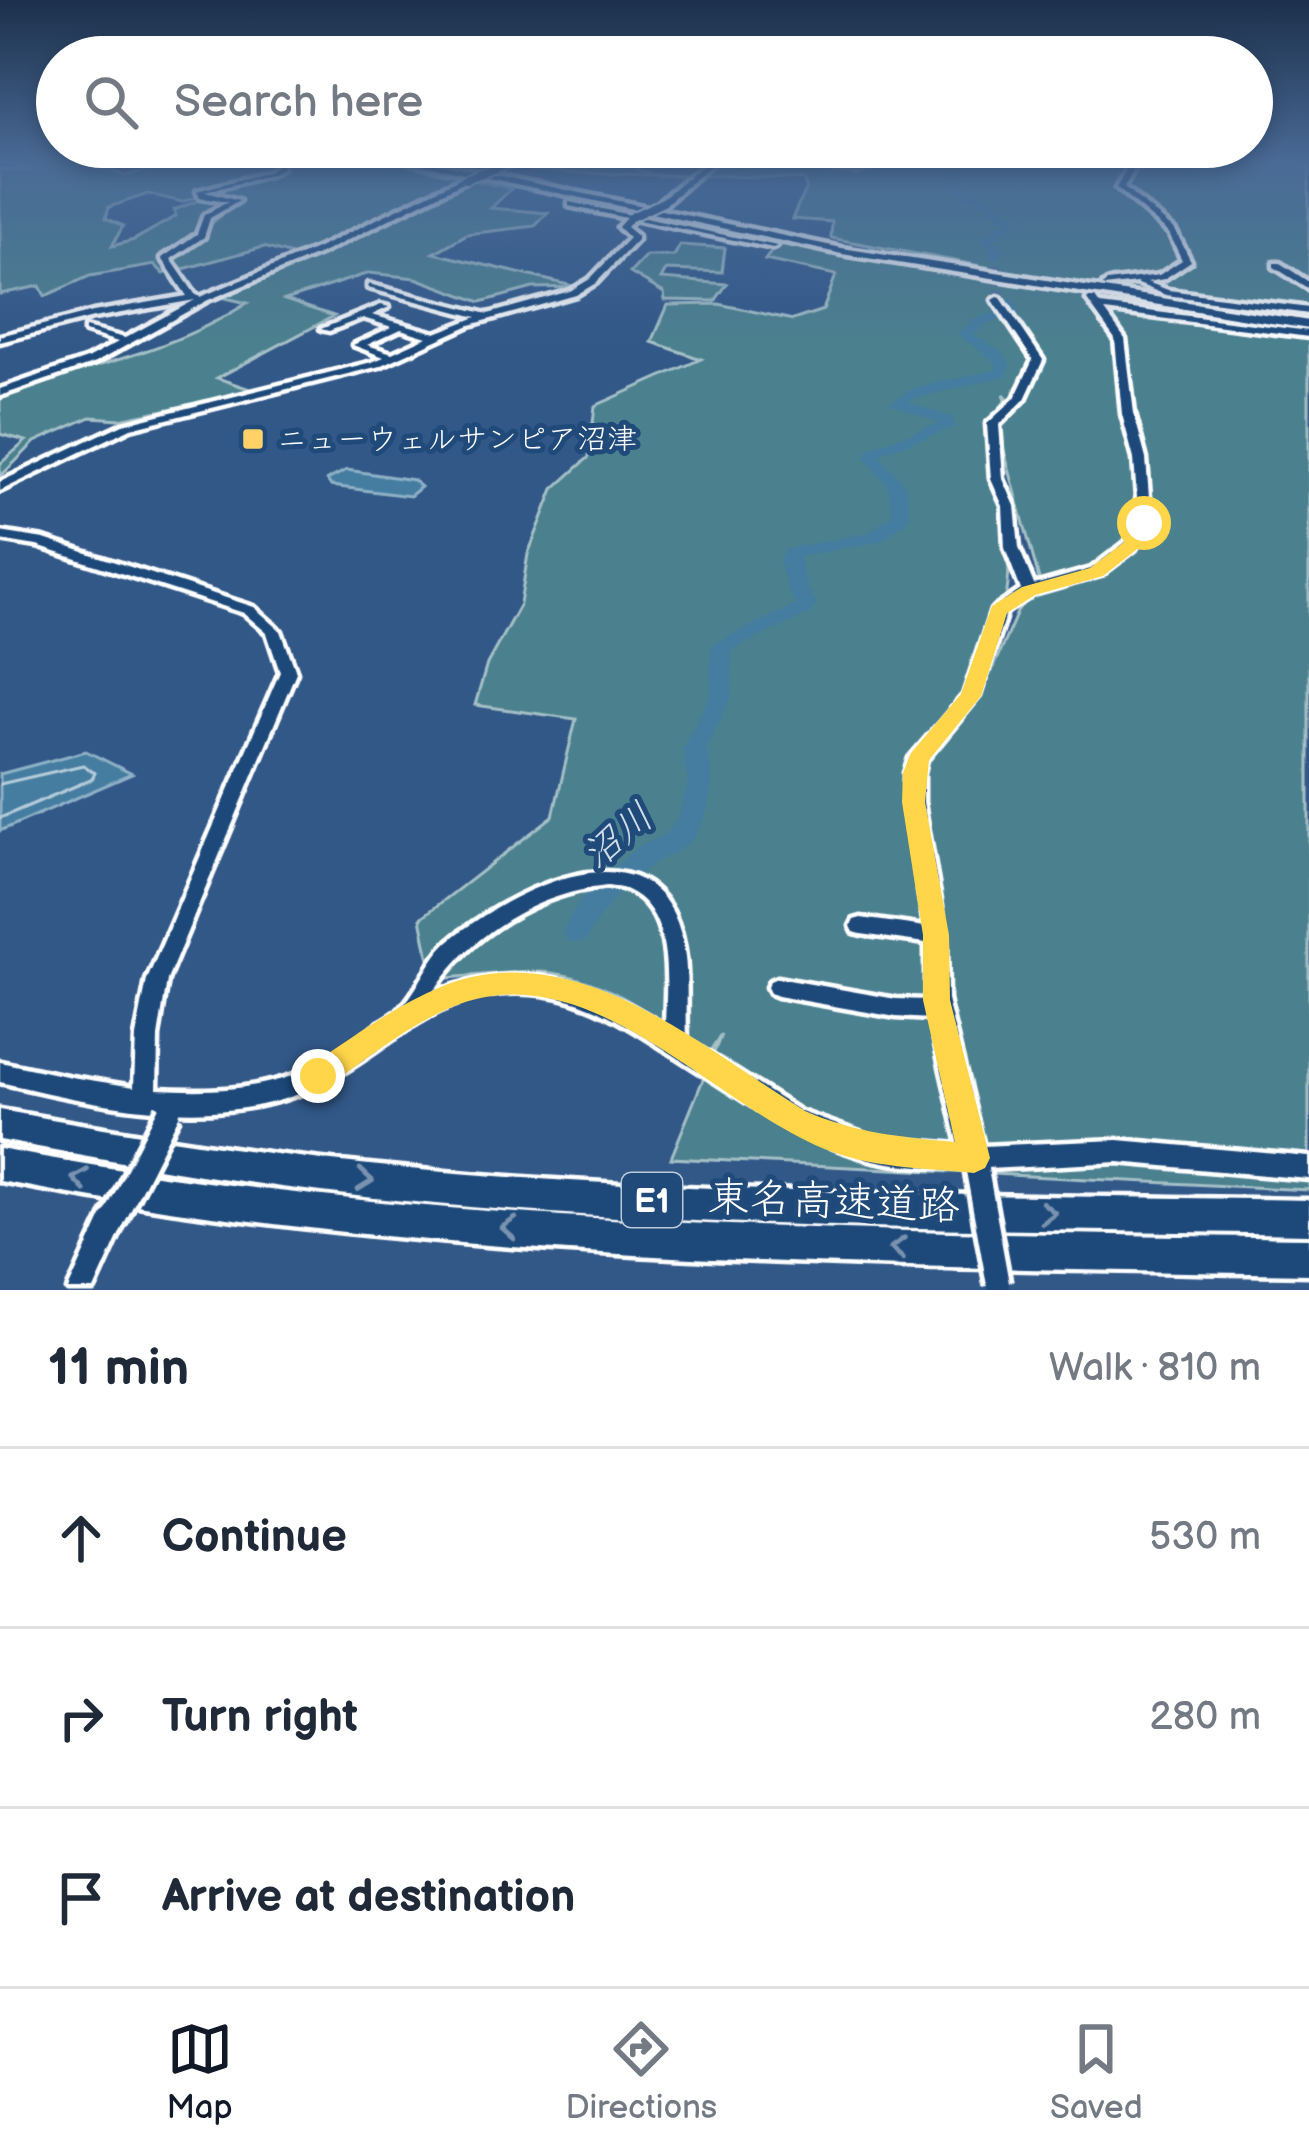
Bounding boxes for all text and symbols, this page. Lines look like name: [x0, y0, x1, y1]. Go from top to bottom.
search box: [36, 36, 1273, 168]
icon: search: [78, 69, 144, 135]
text: Search here: [174, 75, 423, 130]
place label: ニューウェルサンピア沼津: [277, 422, 637, 458]
marker: ニューウェルサンピア沼津: [240, 426, 266, 452]
route start: [1117, 496, 1171, 550]
water label: 沼川: [574, 794, 664, 880]
route end: [291, 1049, 345, 1103]
one-way arrow: [70, 1167, 90, 1192]
one-way arrow: [356, 1167, 375, 1192]
road number: E1: [622, 1173, 682, 1227]
street label: 東名高速道路: [707, 1173, 961, 1232]
one-way arrow: [1040, 1200, 1058, 1226]
one-way arrow: [499, 1216, 518, 1242]
one-way arrow: [888, 1235, 907, 1261]
text: 11 min: [48, 1338, 189, 1399]
text: Walk · 810 m: [1049, 1345, 1261, 1392]
icon: ahead: [48, 1505, 114, 1571]
text: Continue: [162, 1510, 347, 1565]
text: 530 m: [1149, 1514, 1261, 1561]
icon: right: [48, 1685, 114, 1751]
text: Turn right: [162, 1690, 358, 1745]
text: 280 m: [1150, 1694, 1261, 1741]
icon: arrive: [48, 1865, 114, 1931]
text: Arrive at destination: [162, 1870, 575, 1925]
tab: Map: [166, 2016, 233, 2128]
tab: Directions: [565, 2016, 717, 2128]
tab: Saved: [1050, 2016, 1143, 2128]

